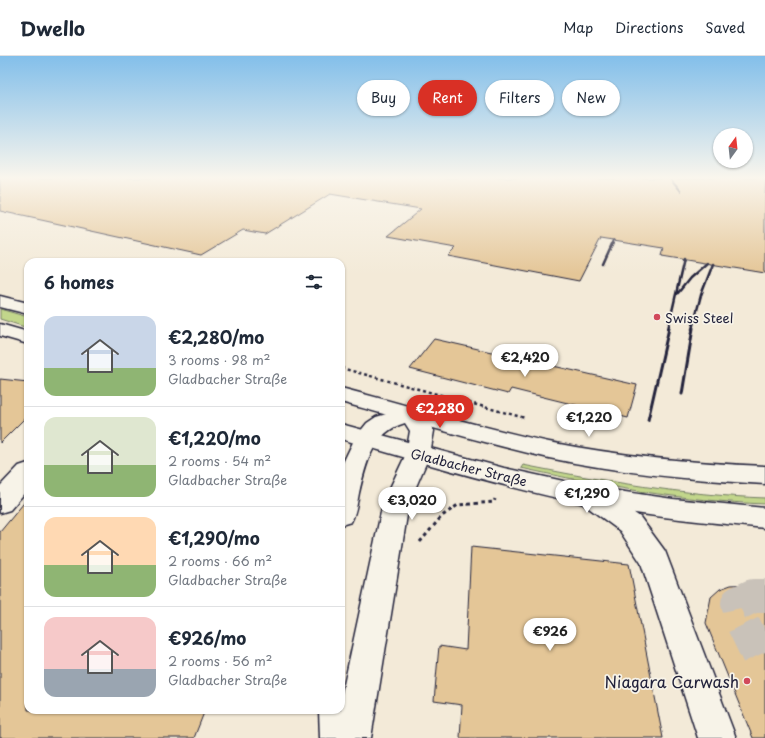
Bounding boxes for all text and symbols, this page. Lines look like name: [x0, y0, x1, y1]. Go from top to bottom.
text: Dwello: [20, 14, 85, 42]
text: Map: [563, 17, 593, 38]
text: Directions: [615, 17, 683, 38]
text: Saved: [705, 17, 745, 38]
chip: Buy: [357, 80, 410, 116]
chip: Rent: [418, 80, 477, 116]
chip: Filters: [485, 80, 554, 116]
chip: New: [562, 80, 620, 116]
north arrow: [713, 128, 753, 168]
map controls: [713, 128, 753, 168]
text: 6 homes: [44, 269, 114, 295]
icon: filters: [303, 271, 325, 293]
place label: Swiss Steel: [665, 308, 733, 327]
marker: Swiss Steel: [652, 312, 662, 322]
text: €2,280/mo: [168, 324, 264, 350]
icon: home: [76, 332, 124, 380]
pin: €2,420: [492, 344, 558, 378]
text: €2,420: [500, 347, 550, 366]
text: 3 rooms · 98 m²: [168, 350, 270, 369]
text: Gladbacher Straße: [168, 369, 287, 388]
pin: €2,280: [407, 395, 473, 429]
text: €2,280: [415, 398, 465, 417]
pin: €1,220: [556, 404, 622, 438]
text: €1,220: [566, 407, 612, 426]
text: €1,220/mo: [168, 425, 261, 451]
icon: home: [76, 433, 124, 481]
street label: Gladbacher Straße: [409, 443, 529, 491]
text: 2 rooms · 54 m²: [168, 451, 271, 470]
text: Gladbacher Straße: [168, 470, 287, 489]
pin: €1,290: [554, 480, 620, 514]
text: €1,290: [564, 483, 610, 502]
pin: €3,020: [379, 487, 445, 521]
text: €3,020: [387, 490, 437, 509]
text: €1,290/mo: [168, 525, 260, 551]
icon: home: [76, 533, 124, 581]
text: 2 rooms · 66 m²: [168, 551, 272, 570]
text: Gladbacher Straße: [168, 570, 287, 589]
pin: €926: [526, 618, 574, 652]
text: €926: [532, 621, 568, 640]
text: €926/mo: [168, 625, 246, 651]
icon: home: [76, 633, 124, 681]
text: 2 rooms · 56 m²: [168, 651, 272, 670]
place label: Niagara Carwash: [605, 669, 739, 693]
text: Gladbacher Straße: [168, 670, 287, 689]
marker: Niagara Carwash: [742, 676, 752, 686]

